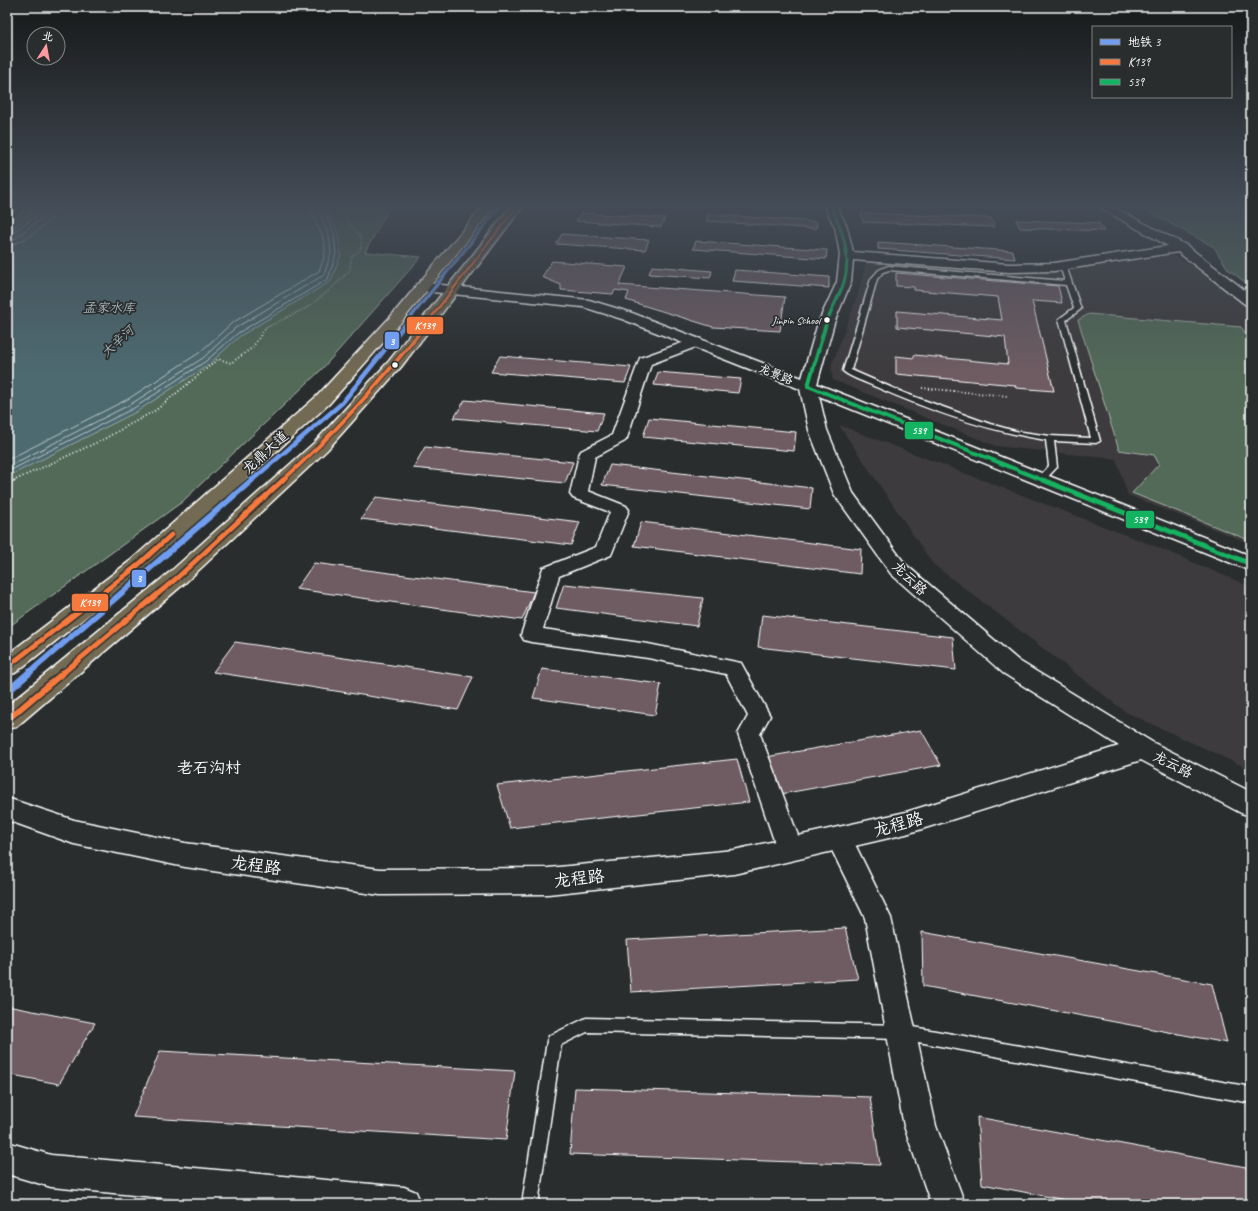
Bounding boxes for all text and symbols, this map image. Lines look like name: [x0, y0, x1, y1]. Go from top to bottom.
north arrow: [26, 26, 66, 66]
legend: [1092, 26, 1232, 98]
text: 北: [41, 28, 55, 44]
text: 地铁 3: [1128, 34, 1162, 50]
text: K139: [1128, 54, 1152, 70]
text: 539: [1128, 74, 1146, 90]
water label: 孟家水库: [83, 300, 136, 316]
place label: Jinpin School: [771, 313, 822, 327]
marker: Jinpin School: [822, 315, 832, 325]
line badge: K139: [406, 316, 444, 335]
text: K139: [415, 318, 436, 332]
water label: 大辛河: [98, 321, 139, 361]
line badge: 3: [384, 331, 400, 350]
text: 3: [390, 334, 396, 348]
unlabelled marker: [390, 360, 400, 370]
street label: 龙景路: [756, 360, 796, 388]
line badge: 539: [904, 421, 934, 440]
text: 539: [912, 423, 927, 437]
street label: 龙鼎大道: [239, 427, 292, 477]
line badge: 539: [1125, 510, 1155, 529]
text: 539: [1133, 512, 1148, 526]
street label: 龙云路: [889, 558, 931, 599]
line badge: 3: [131, 569, 147, 588]
text: 3: [137, 571, 143, 585]
line badge: K139: [71, 593, 109, 612]
text: K139: [80, 595, 101, 609]
street label: 龙云路: [1150, 747, 1195, 782]
district label: 老石沟村: [177, 758, 241, 778]
street label: 龙程路: [871, 808, 925, 841]
street label: 龙程路: [229, 852, 283, 879]
street label: 龙程路: [553, 865, 606, 892]

